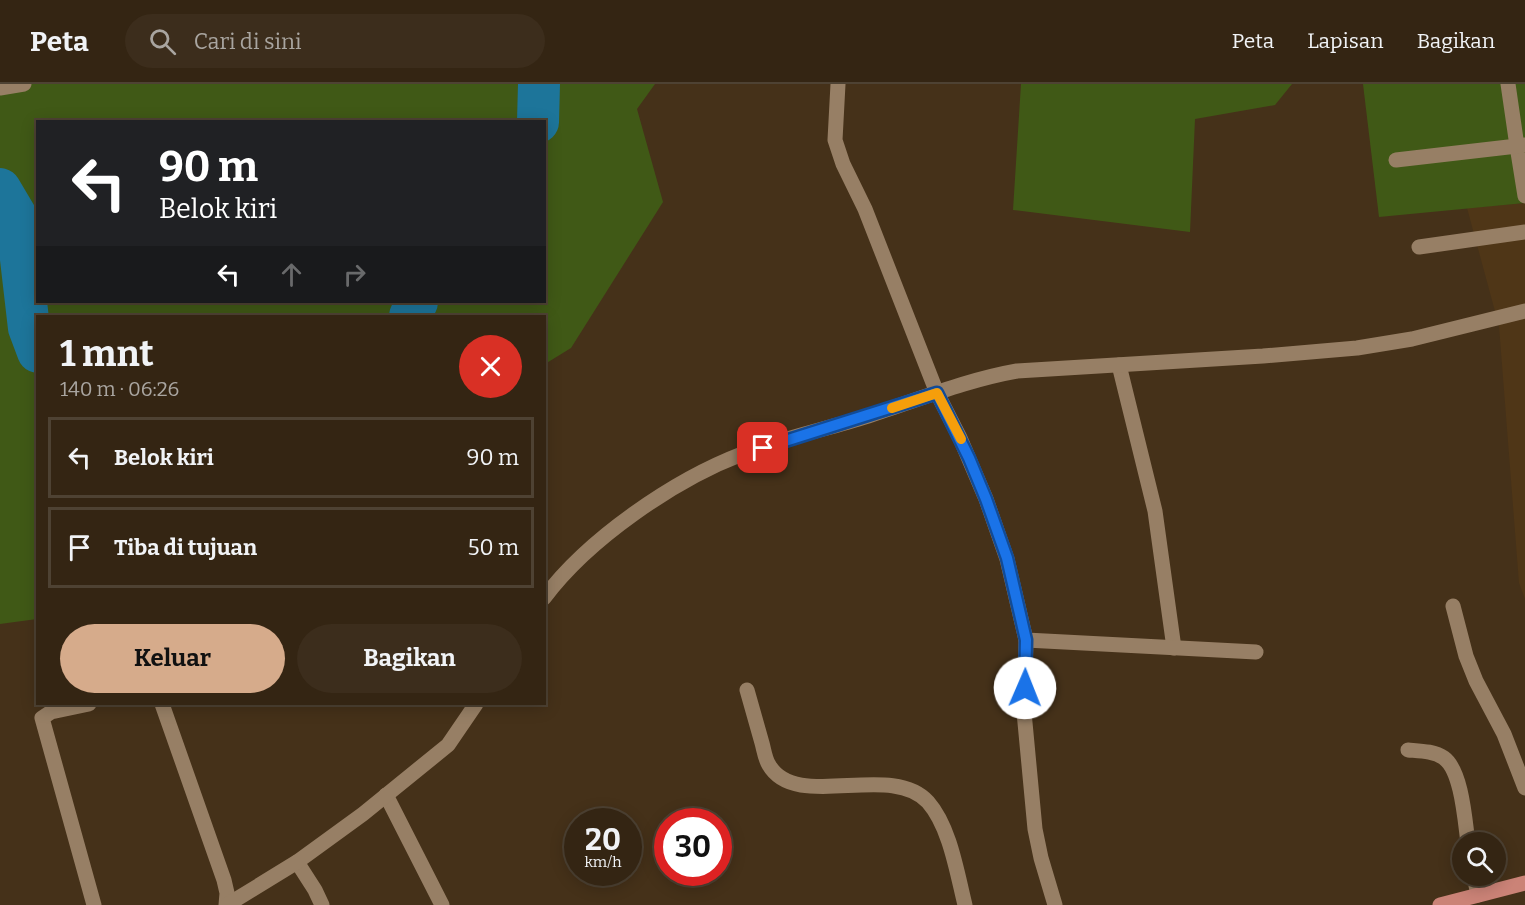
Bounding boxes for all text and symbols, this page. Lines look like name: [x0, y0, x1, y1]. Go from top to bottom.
search box: [125, 14, 545, 68]
text: Peta: [30, 25, 89, 58]
icon: search: [146, 25, 179, 58]
text: Cari di sini: [194, 28, 301, 55]
text: Peta: [1232, 28, 1274, 54]
text: Lapisan: [1307, 28, 1384, 54]
text: Bagikan: [1417, 28, 1495, 54]
text: 90 m: [159, 142, 258, 192]
icon: left: [60, 144, 138, 222]
text: Belok kiri: [159, 193, 277, 225]
icon: left: [212, 258, 245, 291]
icon: ahead: [275, 258, 308, 291]
icon: right: [338, 258, 371, 291]
text: 1 mnt: [60, 332, 154, 376]
button: close: [459, 335, 522, 398]
text: 140 m · 06:26: [60, 377, 179, 401]
pin: [737, 422, 788, 473]
icon: arrive: [746, 431, 779, 464]
icon: left: [63, 441, 96, 474]
text: Belok kiri: [114, 444, 214, 471]
text: 90 m: [467, 444, 519, 471]
icon: arrive: [63, 531, 96, 564]
text: Tiba di tujuan: [114, 534, 257, 561]
text: 50 m: [468, 534, 519, 561]
button: Keluar: [60, 624, 285, 693]
button: Bagikan: [297, 624, 522, 693]
position arrow: [993, 656, 1057, 720]
speed limit sign: 30: [654, 808, 732, 886]
text: 20: [585, 822, 621, 858]
map controls: [1452, 832, 1506, 886]
button: search: [1452, 832, 1506, 886]
text: km/h: [584, 853, 622, 871]

